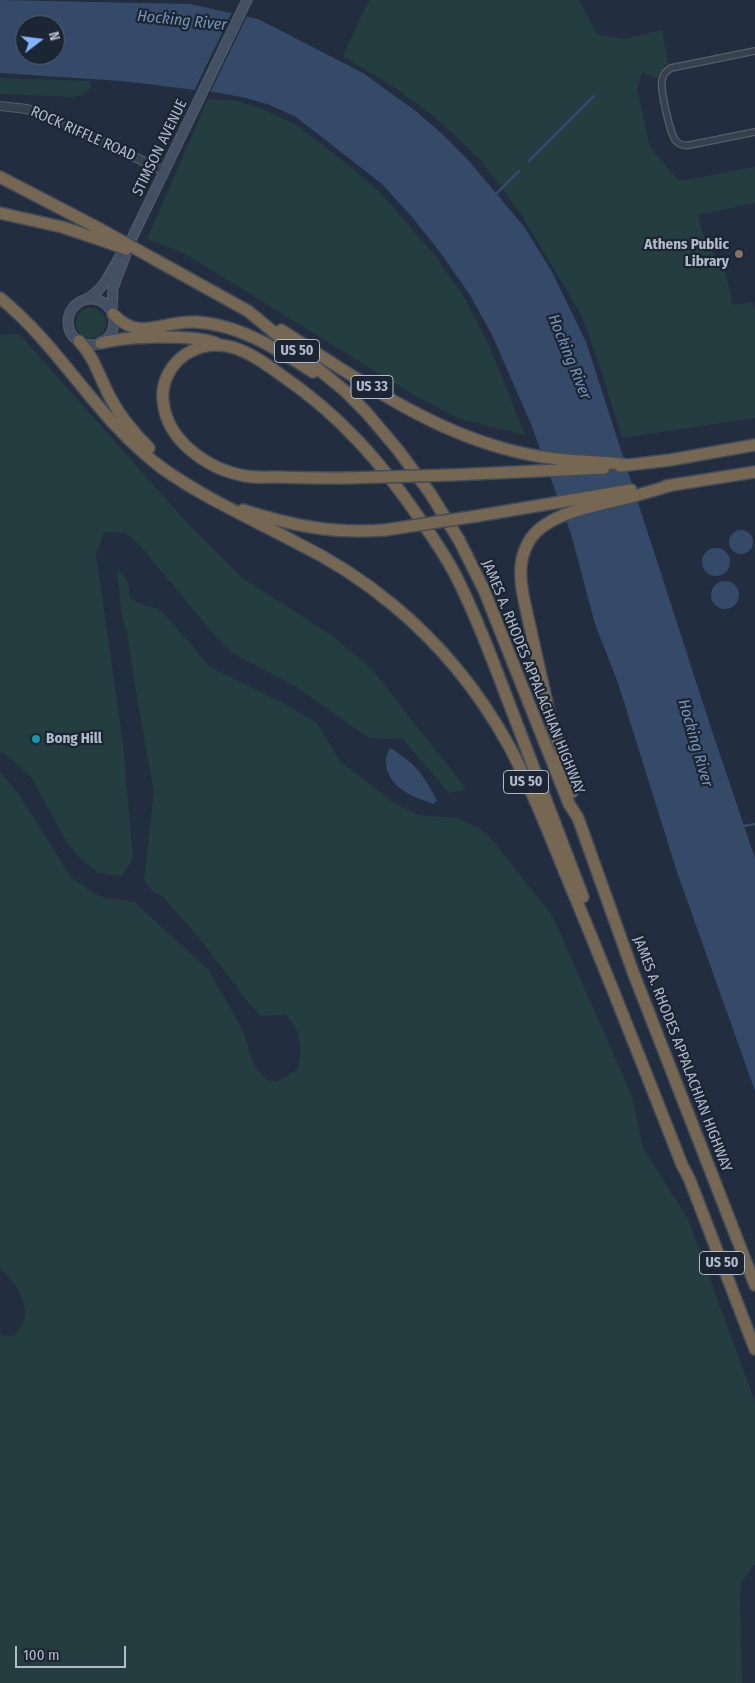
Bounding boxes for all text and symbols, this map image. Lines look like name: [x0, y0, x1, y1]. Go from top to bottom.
water label: Hocking River: [136, 7, 228, 35]
north arrow: [15, 15, 65, 65]
text: N: [45, 30, 63, 42]
street label: STIMSON AVENUE: [129, 97, 191, 199]
street label: ROCK RIFFLE ROAD: [28, 103, 138, 165]
place label: Athens Public Library: [644, 236, 729, 271]
marker: Athens Public Library: [733, 248, 745, 260]
water label: Hocking River: [543, 312, 595, 402]
road number: US 50: [274, 340, 320, 362]
road number: US 33: [351, 376, 393, 398]
street label: JAMES A. RHODES APPALACHIAN HIGHWAY: [478, 557, 588, 797]
water label: Hocking River: [673, 697, 717, 789]
place label: Bong Hill: [46, 730, 102, 748]
marker: Bong Hill: [30, 733, 42, 745]
road number: US 50: [504, 770, 548, 794]
street label: JAMES A. RHODES APPALACHIAN HIGHWAY: [629, 934, 735, 1174]
road number: US 50: [700, 1252, 744, 1274]
scale bar: [18, 1636, 129, 1668]
text: 100 m: [23, 1646, 60, 1664]

